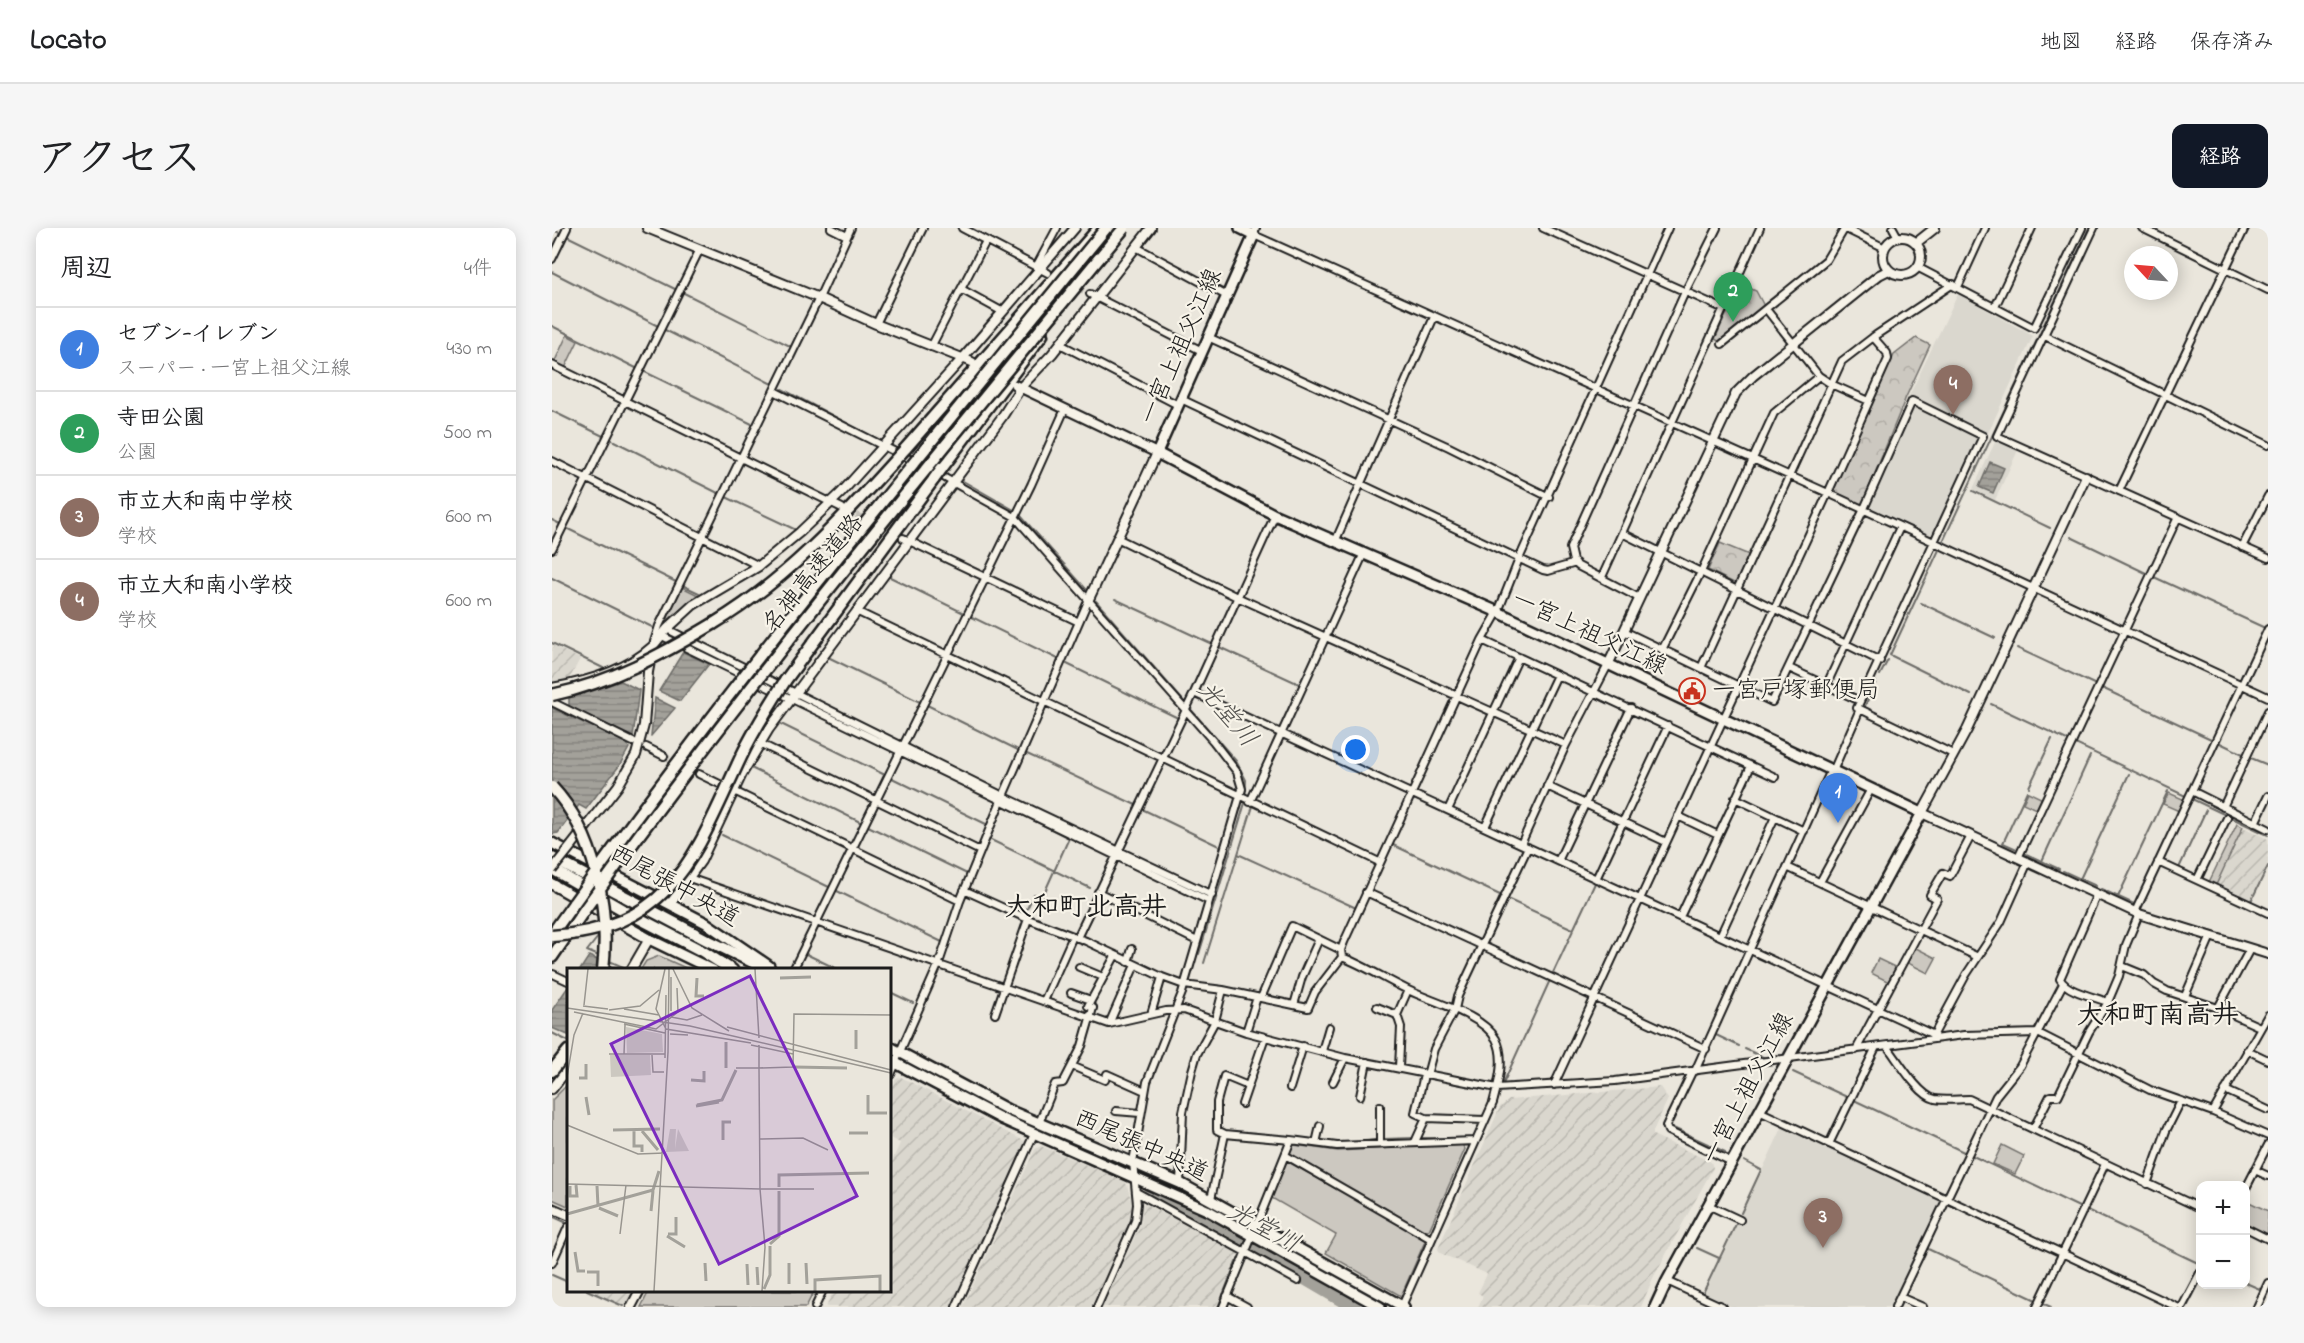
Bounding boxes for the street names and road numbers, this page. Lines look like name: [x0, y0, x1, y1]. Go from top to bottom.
street label: 一宮上祖父江線: [1132, 263, 1232, 431]
street label: 名神高速道路: [755, 507, 873, 641]
street label: 一宮上祖父江線: [1505, 583, 1673, 685]
street label: 西尾張中央道: [603, 837, 745, 937]
street label: 一宮上祖父江線: [1694, 1007, 1804, 1171]
street label: 西尾張中央道: [1068, 1102, 1214, 1192]

